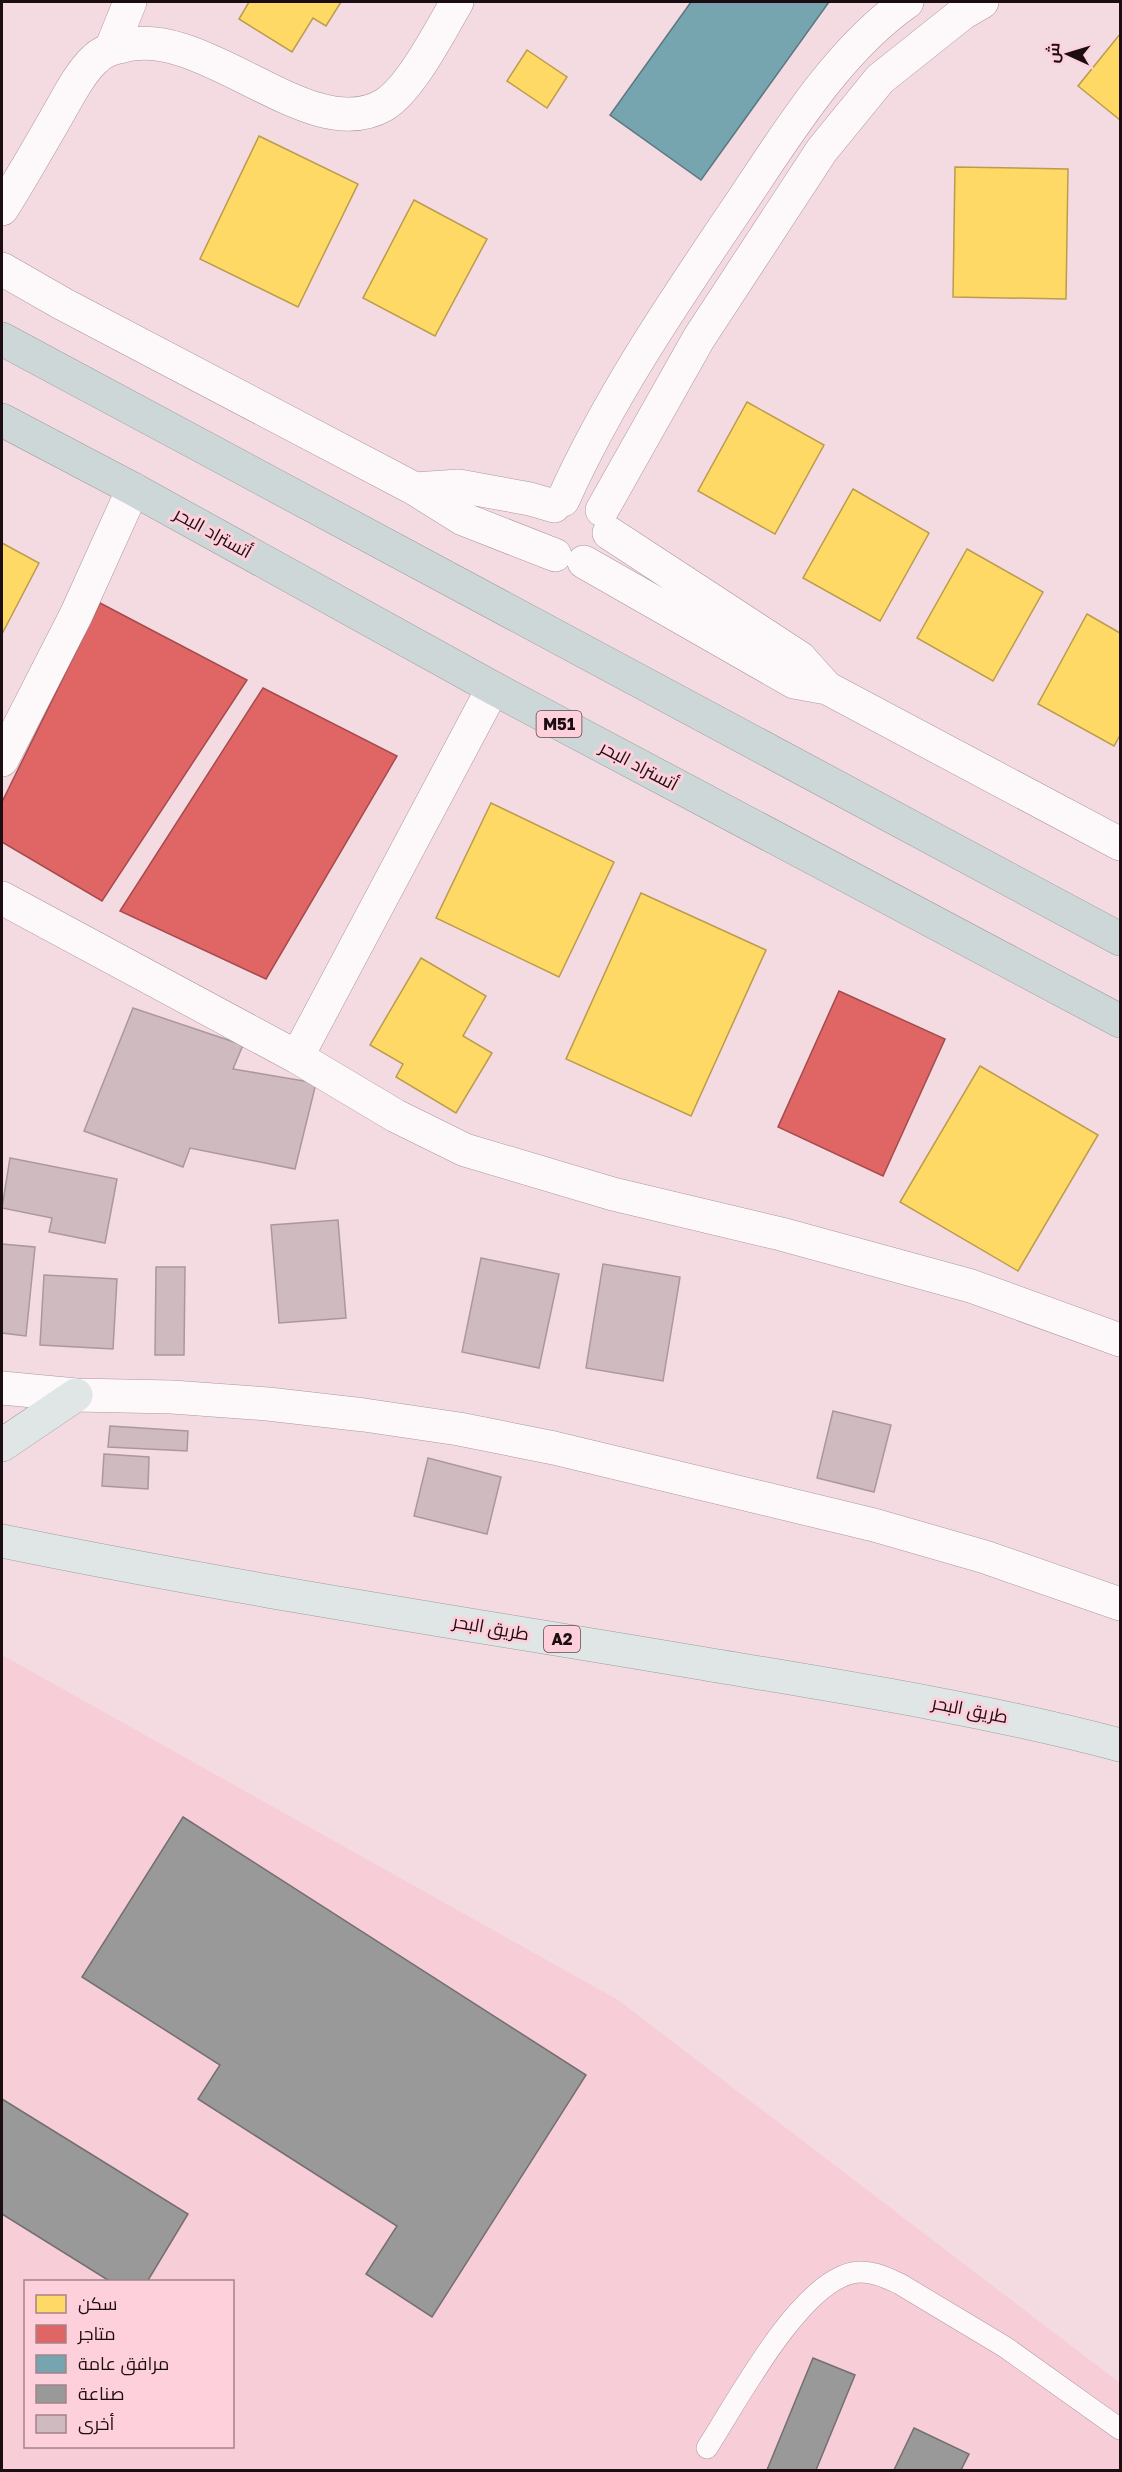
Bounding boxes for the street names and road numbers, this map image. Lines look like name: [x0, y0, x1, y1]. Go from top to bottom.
street label: أتستراد البحر: [170, 501, 256, 563]
road number: M51: [536, 711, 582, 737]
street label: أتستراد البحر: [595, 735, 682, 796]
street label: طريق البحر: [450, 1609, 531, 1647]
road number: A2: [544, 1626, 580, 1652]
street label: طريق البحر: [929, 1691, 1010, 1729]

